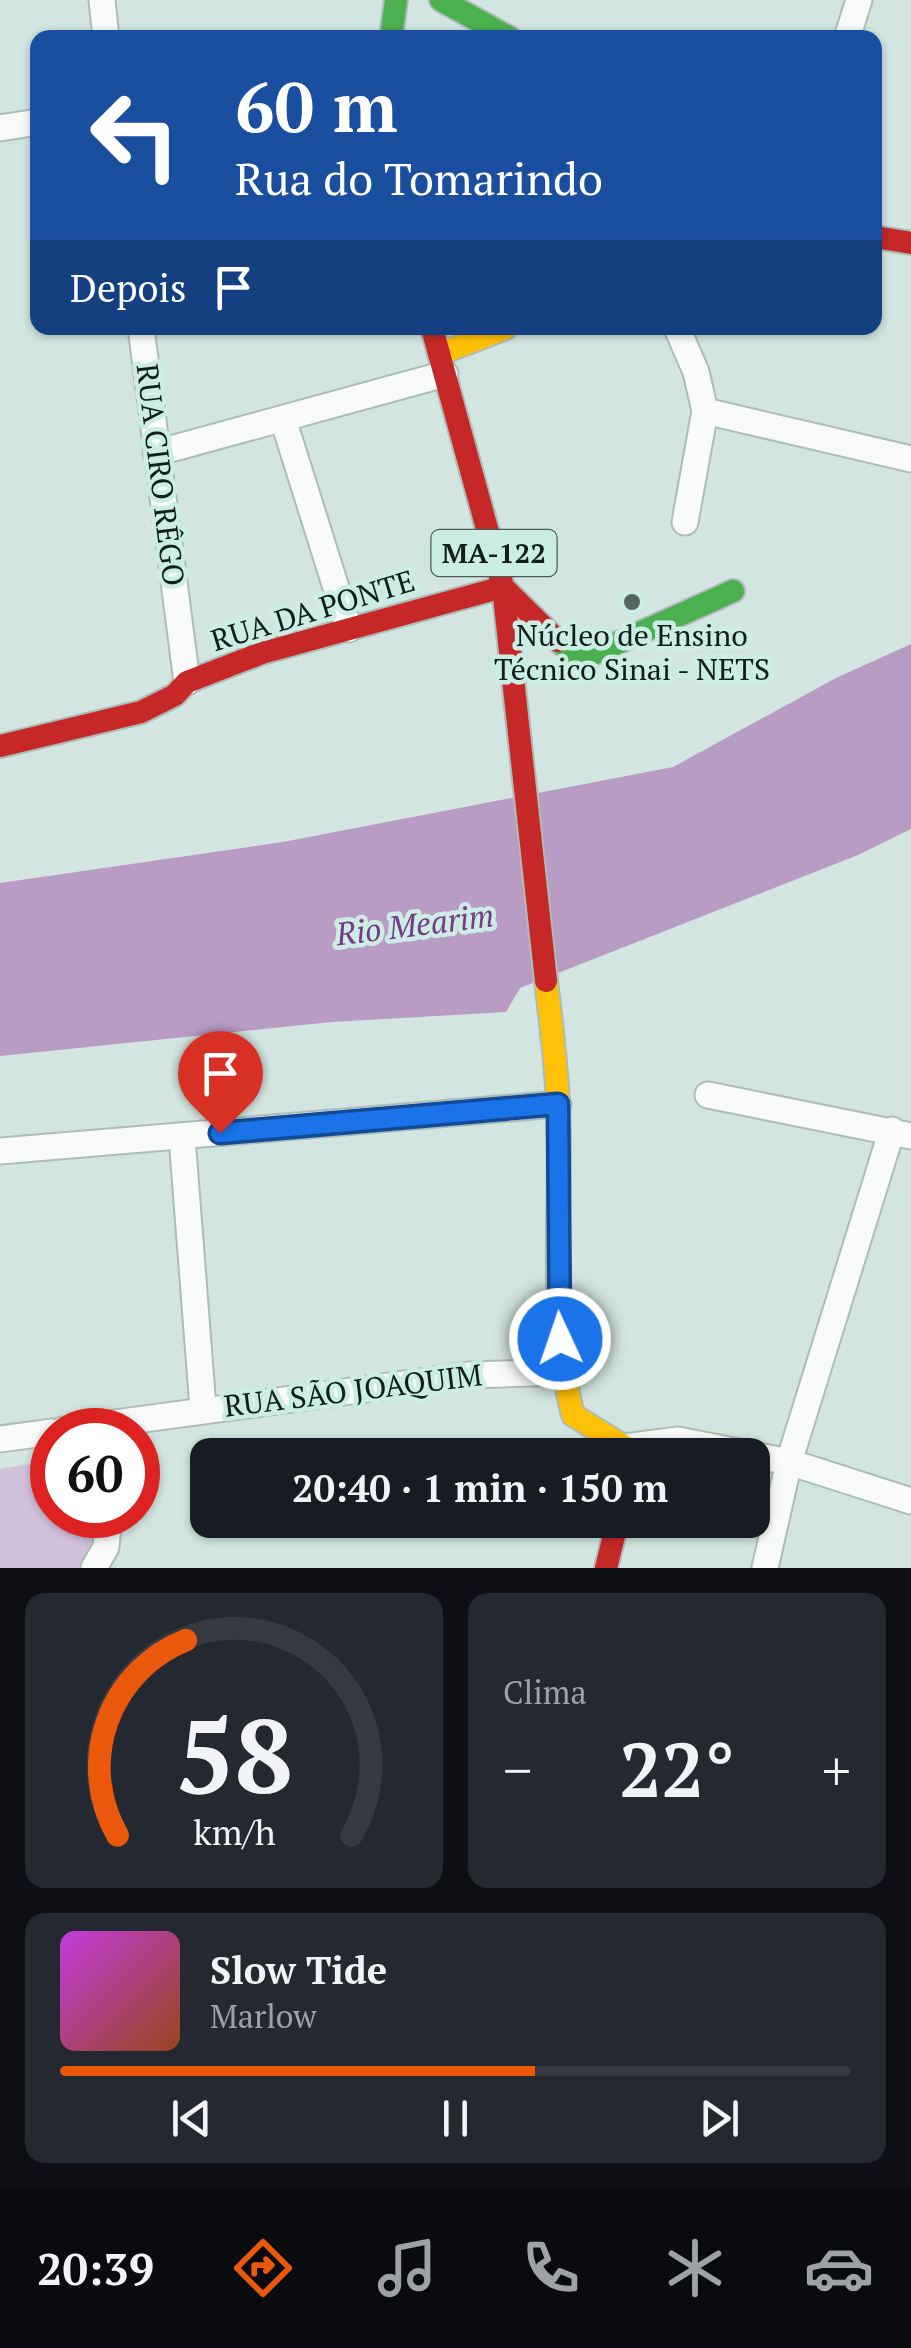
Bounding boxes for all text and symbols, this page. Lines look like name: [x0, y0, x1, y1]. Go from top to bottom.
text: 60 m: [235, 59, 398, 152]
icon: left: [70, 70, 200, 200]
text: Rua do Tomarindo: [235, 148, 603, 208]
icon: arrive: [206, 260, 261, 315]
text: Depois: [70, 263, 186, 313]
street label: RUA CIRO RÊGO: [128, 362, 194, 588]
road number: MA-122: [432, 530, 556, 576]
street label: RUA DA PONTE: [206, 560, 419, 660]
marker: Núcleo de Ensino Técnico Sinai - NETS: [621, 591, 643, 613]
place label: Núcleo de Ensino Técnico Sinai - NETS: [494, 615, 770, 689]
water label: Rio Mearim: [333, 893, 496, 955]
pin: [178, 1031, 263, 1134]
icon: arrive: [193, 1046, 248, 1101]
position arrow: [508, 1287, 612, 1391]
street label: RUA SÃO JOAQUIM: [222, 1354, 484, 1426]
speed limit sign: 60: [30, 1408, 160, 1538]
text: 20:40 · 1 min · 150 m: [292, 1463, 668, 1513]
text: Clima: [503, 1671, 587, 1713]
text: 58: [175, 1685, 293, 1823]
text: 22°: [619, 1719, 735, 1818]
text: −: [503, 1733, 532, 1806]
text: +: [822, 1733, 851, 1806]
text: km/h: [193, 1808, 275, 1855]
text: Slow Tide: [210, 1945, 387, 1995]
text: Marlow: [210, 1995, 316, 2037]
icon: previous: [164, 2091, 219, 2146]
icon: pause: [428, 2091, 483, 2146]
icon: next: [692, 2091, 747, 2146]
icon: directions: [228, 2233, 298, 2303]
icon: music: [372, 2233, 442, 2303]
icon: phone: [516, 2233, 586, 2303]
icon: climate: [660, 2233, 730, 2303]
icon: car: [804, 2233, 874, 2303]
text: 20:39: [37, 2238, 154, 2298]

